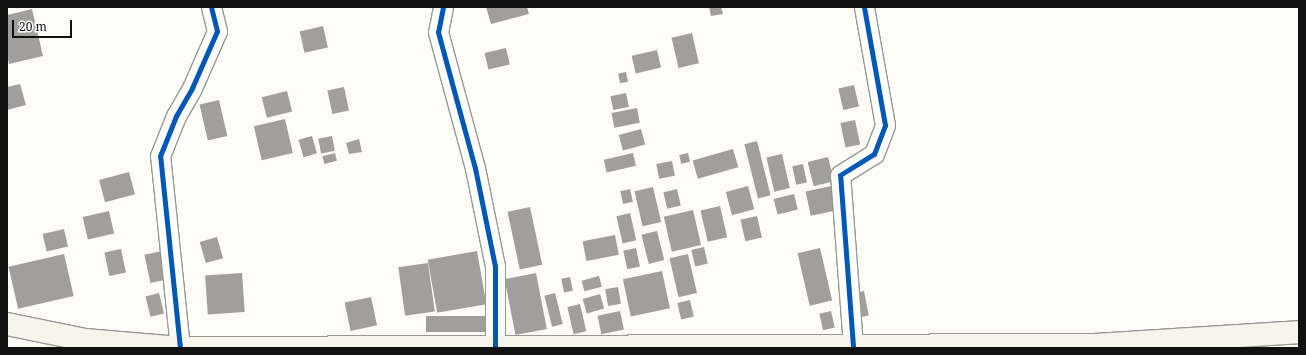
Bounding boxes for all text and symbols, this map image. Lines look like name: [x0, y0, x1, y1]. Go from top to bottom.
scale bar: [14, 12, 74, 38]
text: 20 m: [19, 18, 47, 35]

